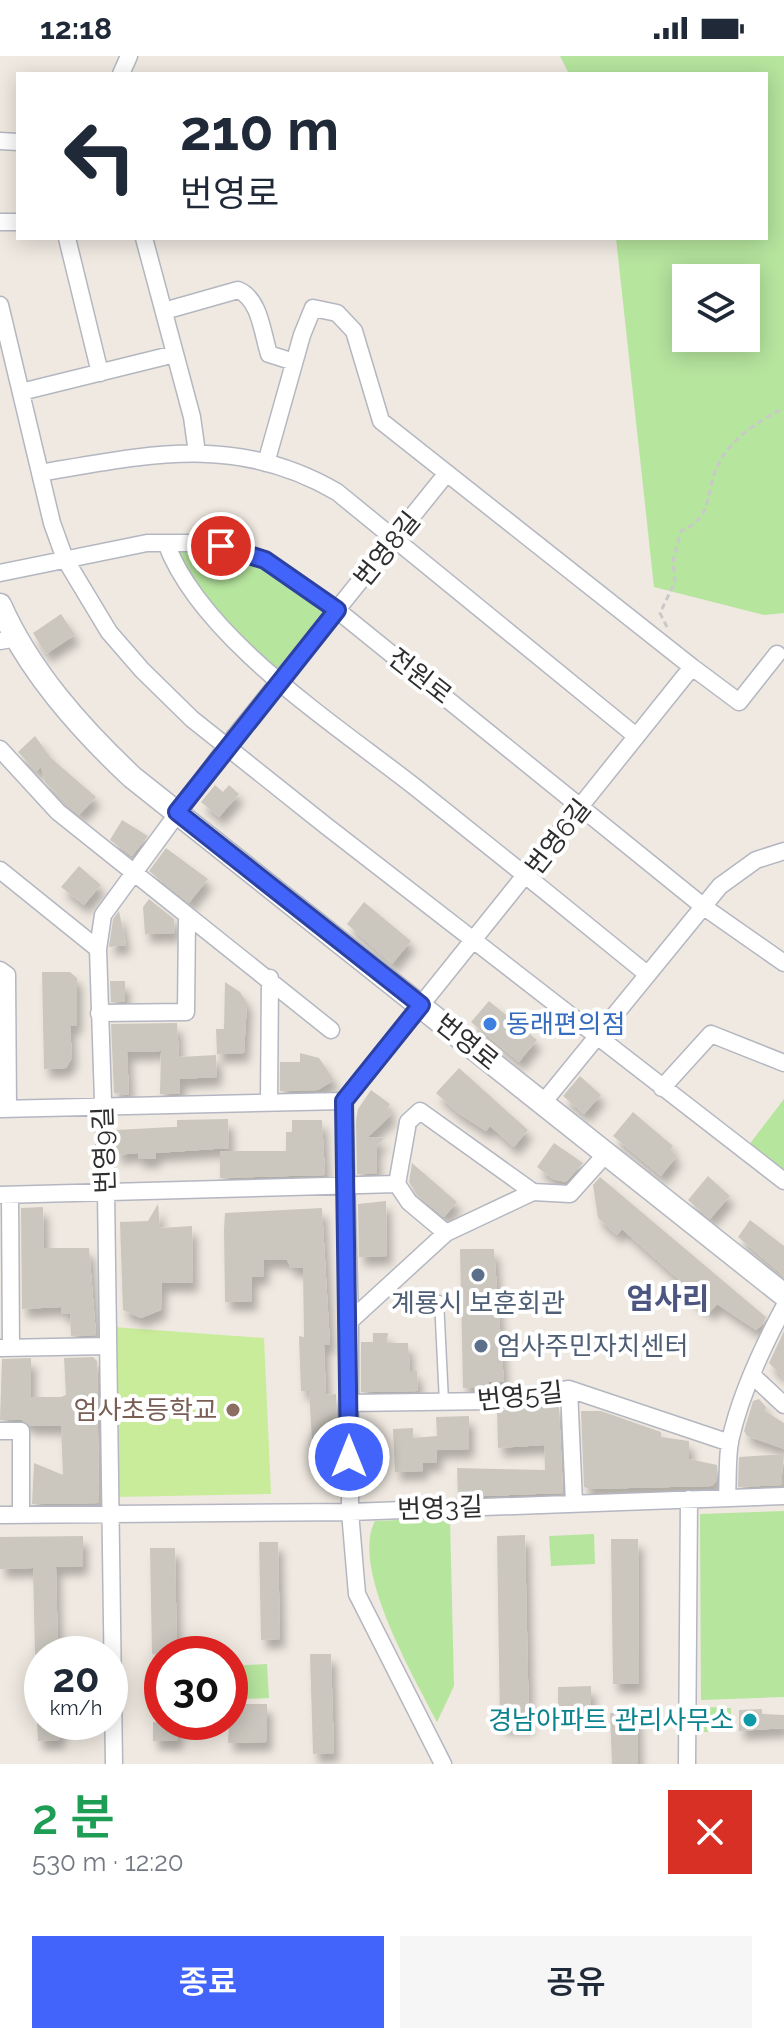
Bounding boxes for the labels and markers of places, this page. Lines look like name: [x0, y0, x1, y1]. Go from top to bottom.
pin: [187, 512, 255, 580]
place label: 동래편의점: [506, 1009, 626, 1039]
marker: 동래편의점: [481, 1015, 499, 1033]
marker: 계룡시 보훈회관: [469, 1266, 487, 1284]
place label: 계룡시 보훈회관: [391, 1288, 565, 1318]
place label: 엄사주민자치센터: [497, 1331, 688, 1361]
marker: 엄사주민자치센터: [472, 1337, 490, 1355]
place label: 엄사초등학교: [73, 1395, 217, 1425]
marker: 엄사초등학교: [224, 1401, 242, 1419]
place label: 경남아파트 관리사무소: [488, 1705, 734, 1735]
marker: 경남아파트 관리사무소: [741, 1711, 759, 1729]

